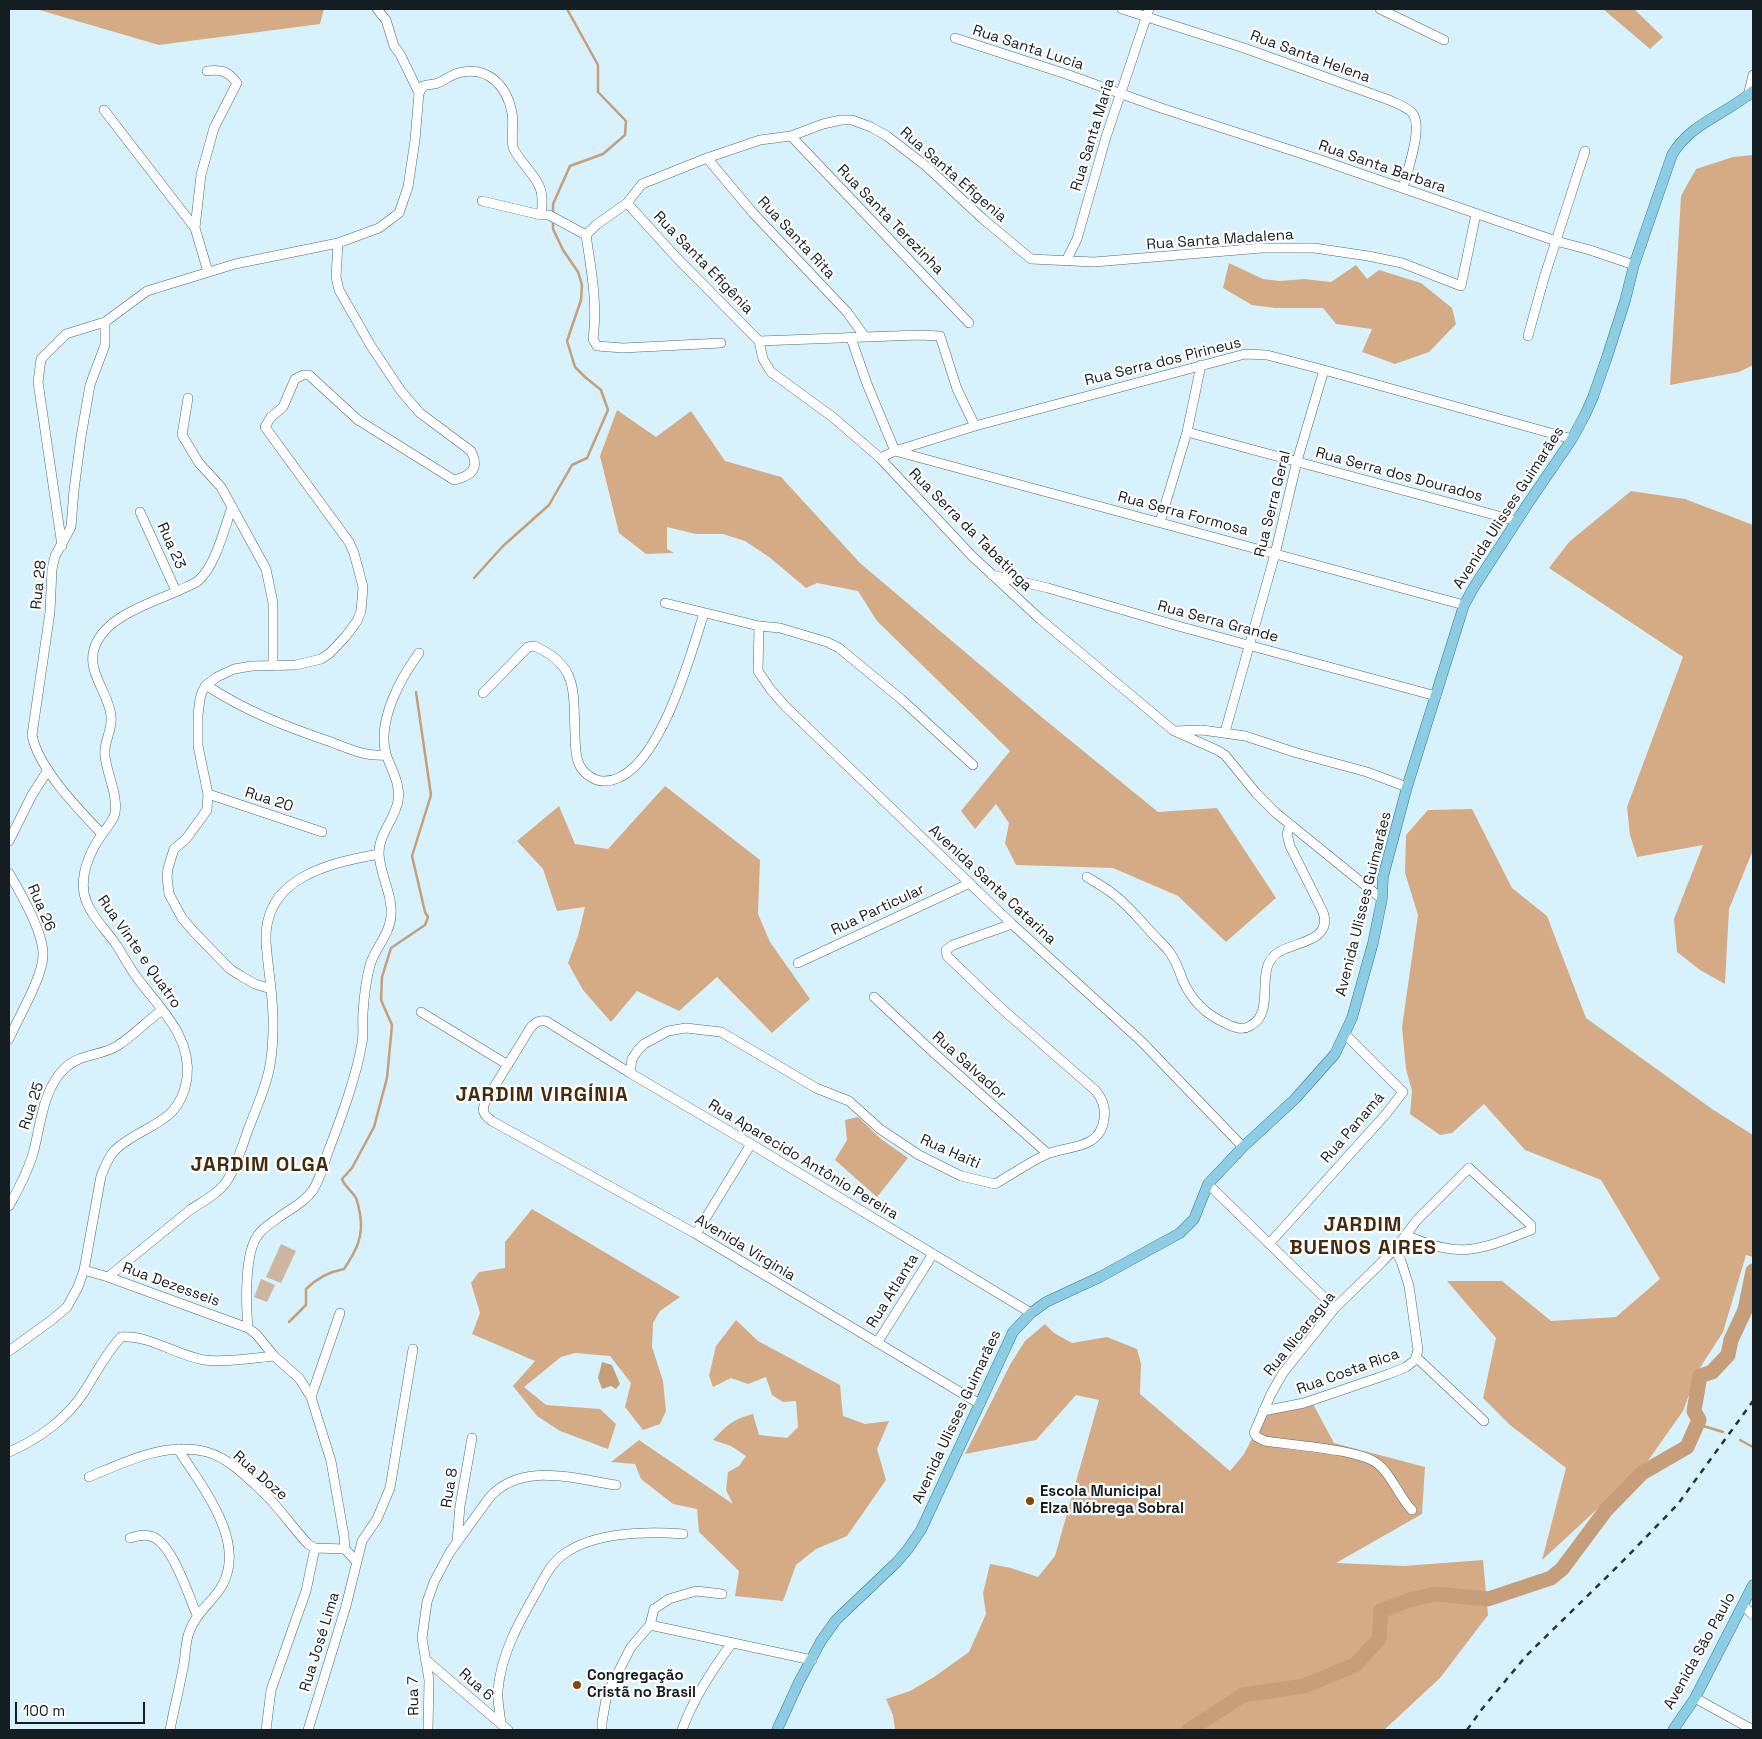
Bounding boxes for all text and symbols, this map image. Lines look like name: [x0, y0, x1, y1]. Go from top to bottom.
street label: Rua Santa Lucia: [970, 22, 1086, 74]
street label: Rua Santa Helena: [1248, 27, 1372, 87]
street label: Rua Santa Maria: [1067, 77, 1119, 193]
street label: Rua Santa Efigenia: [896, 124, 1010, 226]
street label: Rua Santa Barbara: [1316, 137, 1448, 197]
street label: Rua Santa Terezinha: [833, 161, 947, 279]
street label: Rua Santa Rita: [753, 193, 839, 283]
street label: Rua Santa Efigênia: [649, 208, 757, 318]
street label: Rua Santa Madalena: [1146, 226, 1294, 254]
street label: Rua Serra dos Pirineus: [1083, 334, 1243, 390]
street label: Avenida Ulisses Guimarães: [1450, 424, 1568, 592]
street label: Rua Serra dos Dourados: [1313, 444, 1485, 506]
street label: Rua Serra Geral: [1251, 449, 1295, 559]
street label: Rua Serra da Tabatinga: [905, 465, 1035, 595]
street label: Rua Serra Formosa: [1116, 488, 1250, 540]
street label: Rua 23: [153, 520, 189, 572]
street label: Rua 28: [27, 559, 51, 611]
street label: Rua Serra Grande: [1156, 597, 1280, 647]
street label: Rua 20: [243, 784, 295, 816]
street label: Avenida Ulisses Guimarães: [1332, 810, 1396, 998]
street label: Avenida Santa Catarina: [925, 821, 1059, 949]
street label: Rua Particular: [828, 881, 928, 939]
street label: Rua 26: [23, 882, 59, 934]
street label: Rua Vinte e Quatro: [93, 892, 185, 1012]
street label: Rua Salvador: [928, 1028, 1010, 1104]
street label: Rua 25: [16, 1080, 48, 1132]
district label: JARDIM VIRGÍNIA: [454, 1084, 630, 1108]
street label: Rua Panamá: [1317, 1089, 1389, 1167]
street label: Rua Aparecido Antônio Pereira: [705, 1096, 901, 1224]
street label: Rua Haiti: [917, 1131, 983, 1173]
district label: JARDIM OLGA: [189, 1154, 331, 1178]
street label: Avenida Virginia: [692, 1211, 798, 1285]
district label: JARDIM BUENOS AIRES: [1288, 1214, 1438, 1261]
street label: Rua Atlanta: [863, 1251, 923, 1331]
street label: Rua Dezesseis: [120, 1259, 222, 1311]
street label: Rua Nicaragua: [1260, 1288, 1340, 1380]
street label: Avenida Ulisses Guimarães: [909, 1327, 1005, 1507]
street label: Rua Costa Rica: [1294, 1345, 1402, 1399]
street label: Rua Doze: [229, 1447, 291, 1505]
street label: Rua 8: [438, 1467, 462, 1509]
place label: Escola Municipal Elza Nóbrega Sobral: [1040, 1483, 1184, 1518]
marker: Escola Municipal Elza Nóbrega Sobral: [1024, 1495, 1036, 1507]
street label: Avenida São Paulo: [1660, 1589, 1740, 1713]
street label: Rua José Lima: [296, 1590, 344, 1694]
street label: Rua 6: [455, 1665, 497, 1705]
place label: Congregação Cristã no Brasil: [587, 1667, 696, 1702]
street label: Rua 7: [405, 1676, 423, 1716]
marker: Congregação Cristã no Brasil: [571, 1679, 583, 1691]
scale bar: [18, 1692, 148, 1724]
text: 100 m: [23, 1701, 65, 1720]

